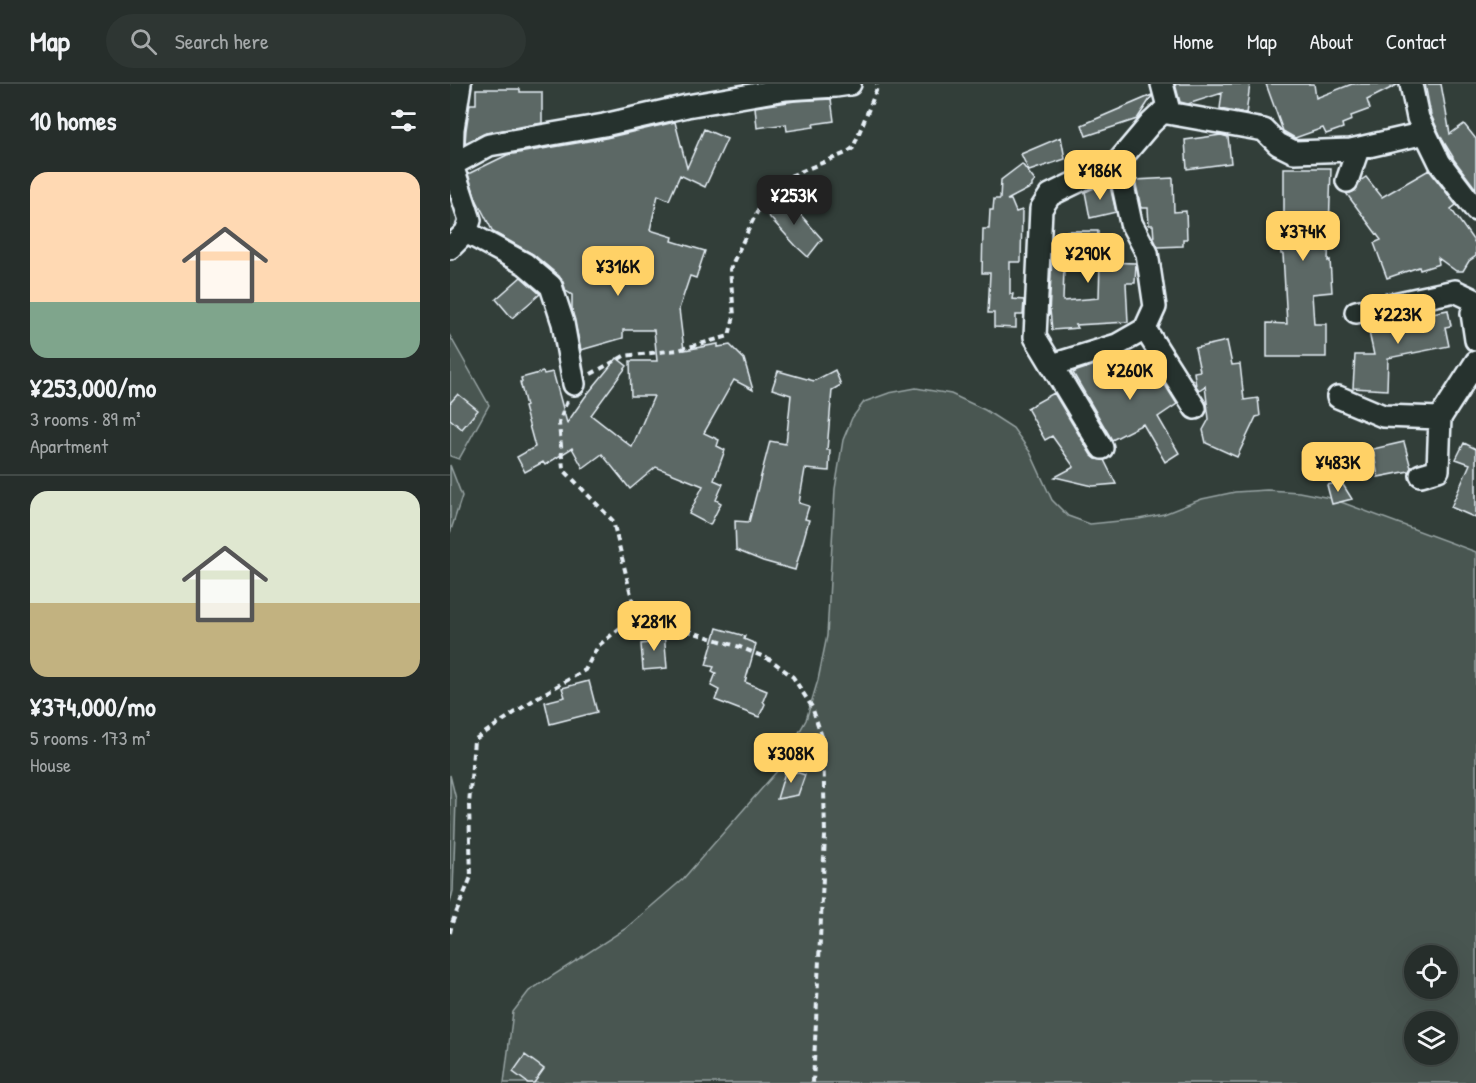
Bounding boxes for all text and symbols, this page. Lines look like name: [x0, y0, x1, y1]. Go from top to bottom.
search box: [106, 14, 526, 68]
text: Map: [30, 22, 70, 60]
icon: search: [127, 25, 160, 58]
text: Search here: [175, 26, 269, 56]
text: Home: [1173, 27, 1214, 56]
text: Map: [1247, 27, 1277, 56]
text: About: [1310, 27, 1353, 56]
text: Contact: [1386, 27, 1446, 56]
text: 10 homes: [30, 103, 117, 138]
icon: filters: [387, 104, 420, 137]
pin: ¥186K: [1058, 150, 1142, 201]
text: ¥186K: [1078, 156, 1122, 183]
pin: ¥253K: [752, 175, 836, 226]
text: ¥253K: [771, 181, 817, 208]
icon: home: [171, 211, 279, 319]
pin: ¥374K: [1261, 211, 1345, 262]
text: ¥374K: [1280, 217, 1326, 244]
pin: ¥290K: [1046, 233, 1130, 284]
text: ¥290K: [1065, 239, 1111, 266]
pin: ¥316K: [576, 246, 660, 297]
text: ¥316K: [596, 252, 640, 279]
pin: ¥223K: [1356, 294, 1440, 345]
text: ¥223K: [1374, 300, 1422, 327]
pin: ¥260K: [1088, 350, 1172, 401]
text: ¥260K: [1107, 356, 1153, 383]
text: ¥253,000/mo: [30, 370, 156, 405]
text: 3 rooms · 89 m²: [30, 405, 141, 432]
text: Apartment: [30, 432, 108, 459]
pin: ¥483K: [1296, 442, 1380, 493]
text: ¥483K: [1316, 448, 1360, 475]
icon: home: [171, 530, 279, 638]
pin: ¥281K: [612, 601, 696, 652]
text: ¥281K: [631, 607, 677, 634]
text: ¥374,000/mo: [30, 689, 156, 724]
text: 5 rooms · 173 m²: [30, 724, 150, 751]
pin: ¥308K: [749, 733, 833, 784]
text: ¥308K: [768, 739, 814, 766]
text: House: [30, 751, 71, 778]
map controls: [1404, 945, 1458, 1065]
button: locate: [1404, 945, 1458, 999]
button: layers: [1404, 1011, 1458, 1065]

